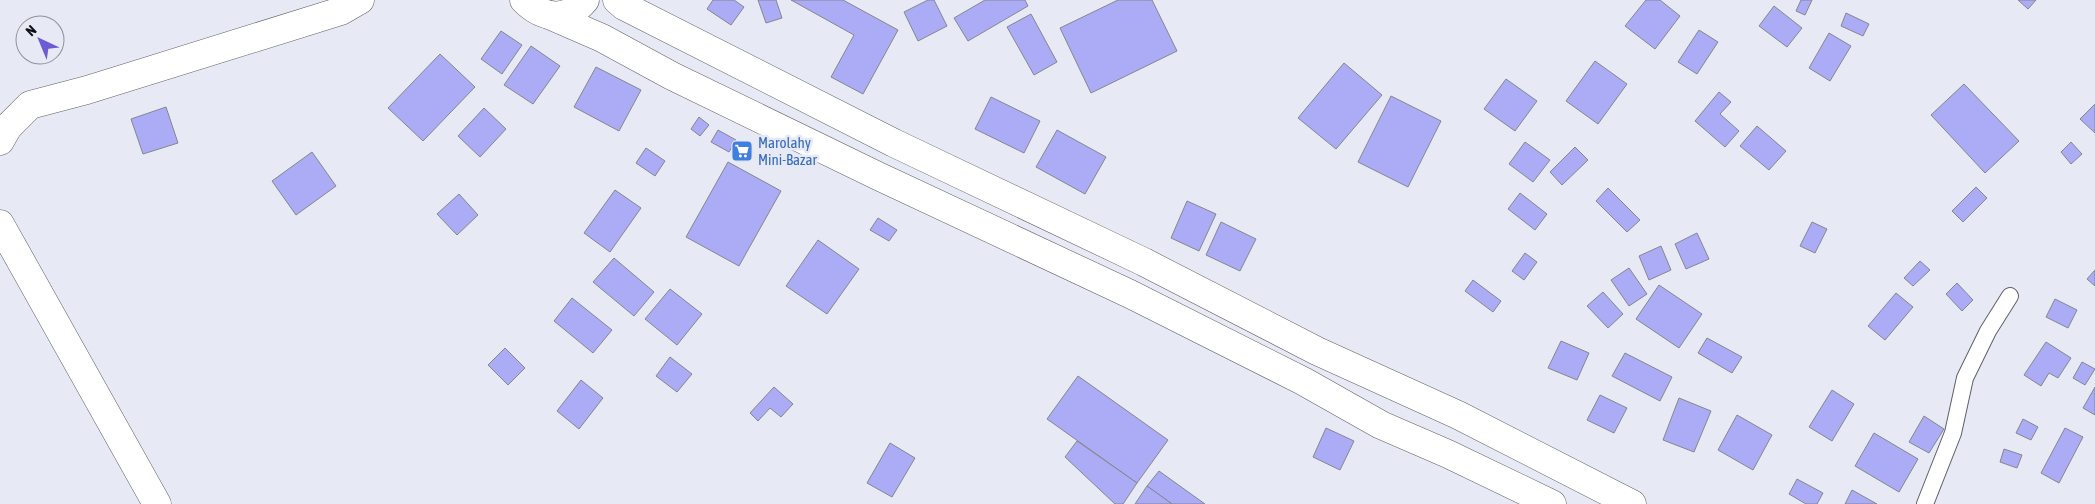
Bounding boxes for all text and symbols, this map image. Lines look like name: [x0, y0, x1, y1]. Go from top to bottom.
north arrow: [15, 15, 65, 65]
text: N: [22, 22, 39, 39]
place label: Marolahy Mini-Bazar: [758, 134, 817, 168]
supermarket icon: Marolahy Mini-Bazar: [730, 139, 754, 163]

